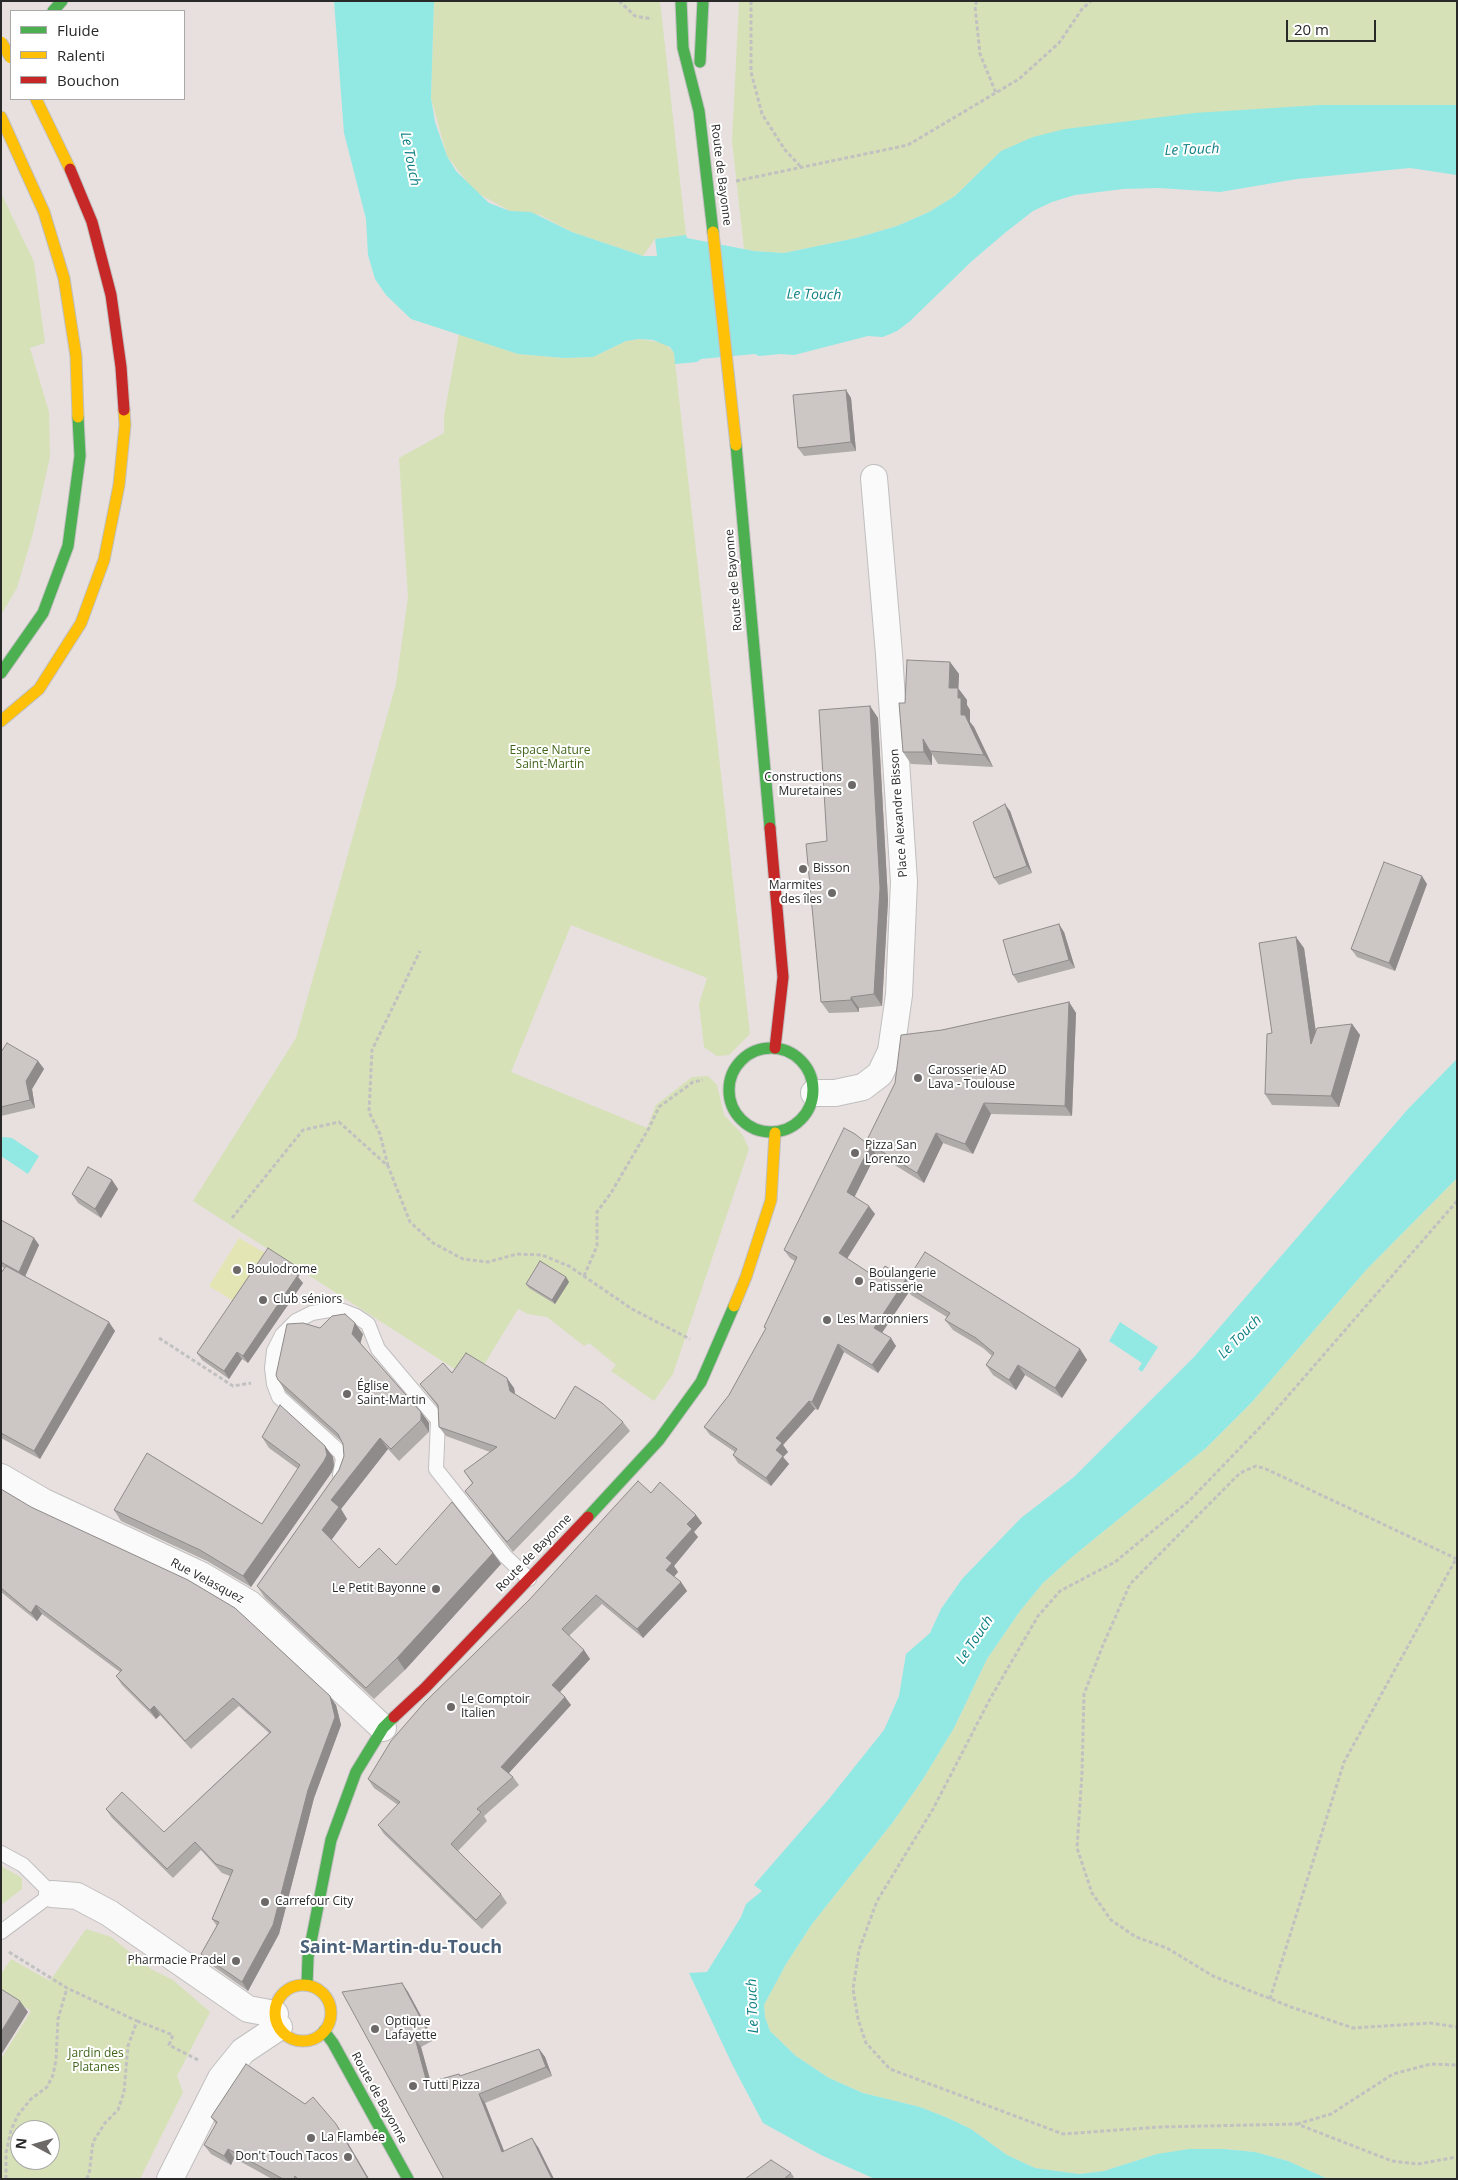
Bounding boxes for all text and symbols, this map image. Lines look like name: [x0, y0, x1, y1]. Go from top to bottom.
legend: [10, 10, 185, 100]
scale bar: [1288, 10, 1378, 42]
text: 20 m: [1294, 19, 1329, 39]
text: Fluide: [57, 20, 99, 40]
text: Ralenti: [57, 45, 105, 65]
text: Bouchon: [57, 70, 120, 90]
street label: Route de Bayonne: [708, 123, 734, 227]
water label: Le Touch: [397, 131, 423, 187]
water label: Le Touch: [1164, 141, 1220, 159]
water label: Le Touch: [787, 286, 841, 304]
street label: Route de Bayonne: [722, 528, 746, 632]
park label: Espace Nature Saint-Martin: [510, 744, 590, 772]
street label: Place Alexandre Bisson: [887, 748, 911, 878]
place label: Constructions Muretaines: [764, 771, 842, 799]
marker: Constructions Muretaines: [846, 779, 858, 791]
place label: Bisson: [813, 862, 850, 876]
marker: Bisson: [797, 863, 809, 875]
place label: Marmites des îles: [769, 879, 822, 907]
marker: Marmites des îles: [826, 887, 838, 899]
place label: Carosserie AD Lava - Toulouse: [928, 1064, 1015, 1092]
marker: Carosserie AD Lava - Toulouse: [912, 1072, 924, 1084]
place label: Pizza San Lorenzo: [865, 1139, 917, 1167]
marker: Pizza San Lorenzo: [849, 1147, 861, 1159]
place label: Boulodrome: [247, 1263, 317, 1277]
marker: Boulodrome: [231, 1264, 243, 1276]
place label: Boulangerie Patisserie: [869, 1267, 936, 1295]
marker: Boulangerie Patisserie: [853, 1275, 865, 1287]
place label: Club séniors: [273, 1293, 342, 1307]
marker: Club séniors: [257, 1294, 269, 1306]
water label: Le Touch: [1215, 1312, 1265, 1362]
place label: Les Marronniers: [837, 1313, 928, 1327]
marker: Les Marronniers: [821, 1314, 833, 1326]
place label: Église Saint-Martin: [357, 1380, 426, 1408]
marker: Église Saint-Martin: [341, 1388, 353, 1400]
street label: Route de Bayonne: [493, 1511, 575, 1595]
street label: Rue Velasquez: [168, 1556, 246, 1606]
place label: Le Petit Bayonne: [332, 1582, 426, 1596]
marker: Le Petit Bayonne: [430, 1583, 442, 1595]
water label: Le Touch: [953, 1613, 997, 1667]
place label: Le Comptoir Italien: [461, 1693, 530, 1721]
marker: Le Comptoir Italien: [445, 1701, 457, 1713]
place label: Carrefour City: [275, 1895, 353, 1909]
marker: Carrefour City: [259, 1896, 271, 1908]
district label: Saint-Martin-du-Touch: [300, 1937, 502, 1959]
place label: Pharmacie Pradel: [128, 1954, 226, 1968]
marker: Pharmacie Pradel: [230, 1955, 242, 1967]
water label: Le Touch: [744, 1978, 762, 2034]
place label: Optique Lafayette: [385, 2015, 437, 2043]
marker: Optique Lafayette: [369, 2023, 381, 2035]
park label: Jardin des Platanes: [68, 2047, 124, 2075]
street label: Route de Bayonne: [348, 2050, 410, 2146]
place label: Tutti Pizza: [423, 2079, 480, 2093]
marker: Tutti Pizza: [407, 2080, 419, 2092]
north arrow: [10, 2120, 60, 2170]
place label: La Flambée: [321, 2131, 385, 2145]
marker: La Flambée: [305, 2132, 317, 2144]
text: N: [11, 2137, 31, 2150]
place label: Don't Touch Tacos: [235, 2150, 338, 2164]
marker: Don't Touch Tacos: [342, 2151, 354, 2163]

